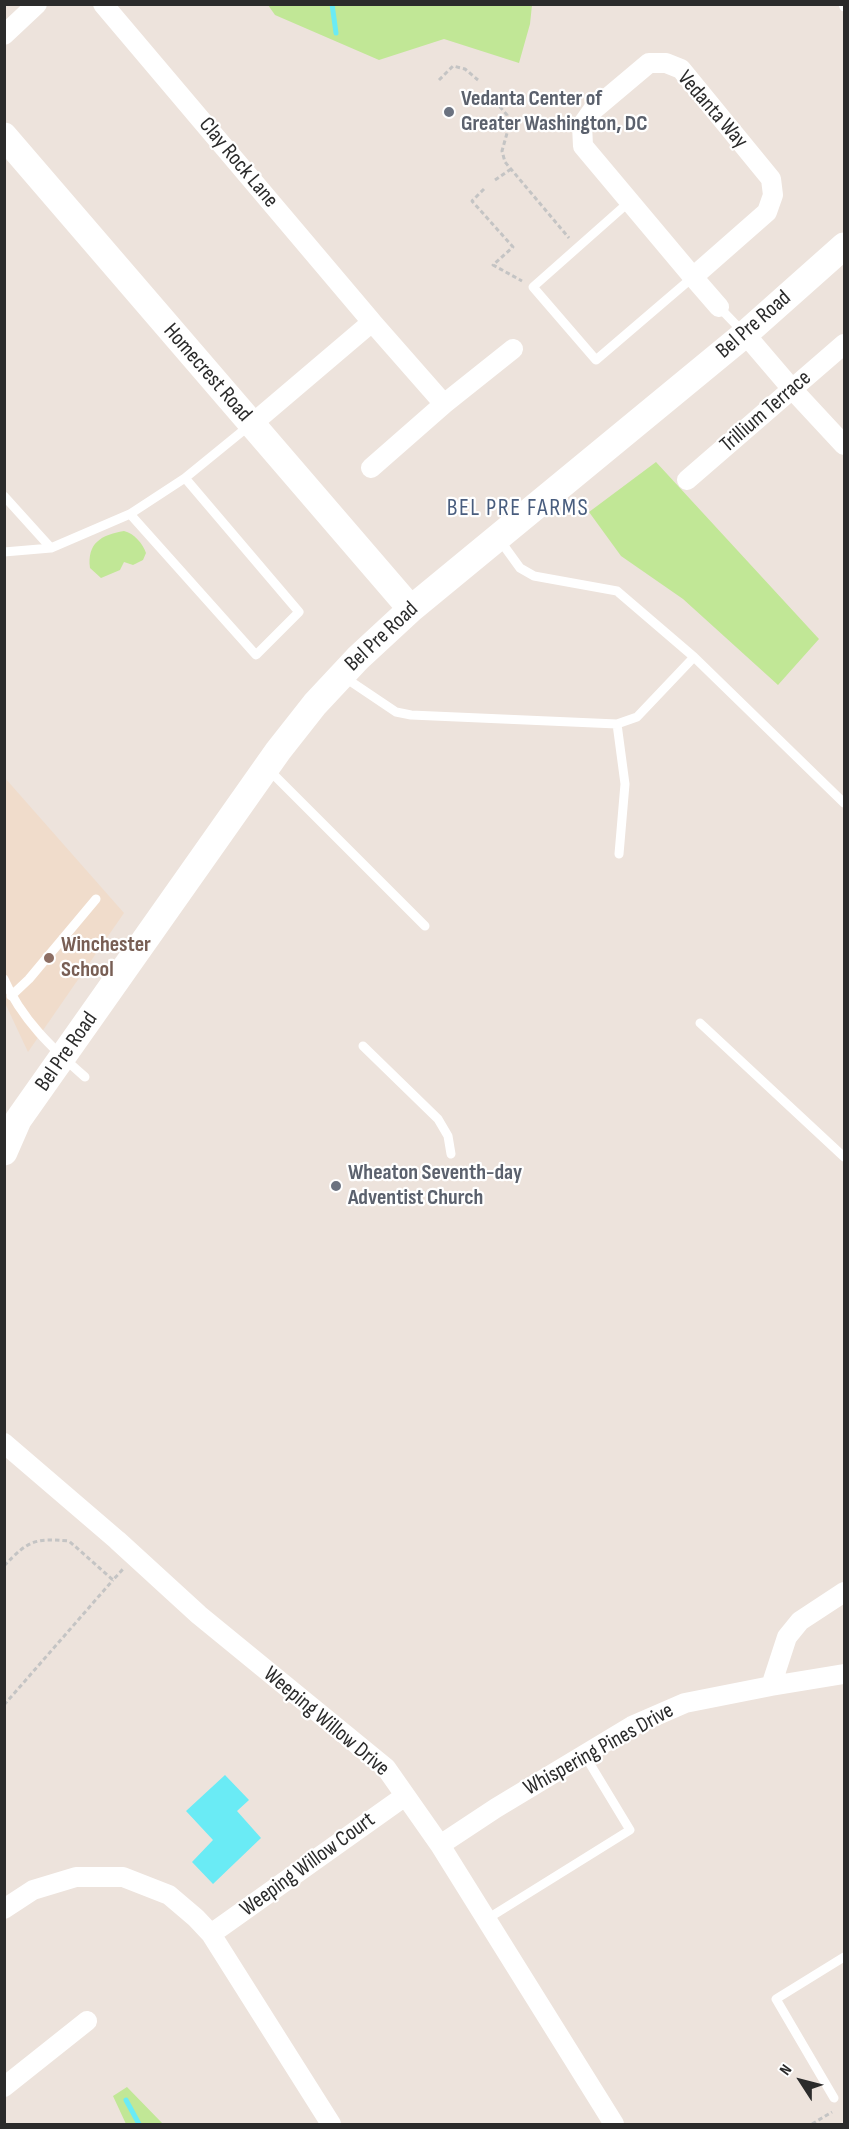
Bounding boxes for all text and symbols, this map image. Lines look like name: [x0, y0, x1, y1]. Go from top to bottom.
street label: Vedanta Way: [671, 66, 753, 154]
place label: Vedanta Center of Greater Washington, DC: [461, 86, 647, 138]
marker: Vedanta Center of Greater Washington, DC: [442, 105, 456, 119]
street label: Clay Rock Lane: [193, 113, 283, 213]
street label: Bel Pre Road: [711, 285, 797, 365]
street label: Homecrest Road: [157, 318, 257, 428]
street label: Trillium Terrace: [715, 365, 817, 459]
district label: BEL PRE FARMS: [447, 495, 589, 523]
street label: Bel Pre Road: [340, 596, 424, 678]
place label: Winchester School: [61, 932, 151, 984]
marker: Winchester School: [42, 951, 56, 965]
street label: Bel Pre Road: [30, 1007, 104, 1097]
place label: Wheaton Seventh-day Adventist Church: [348, 1160, 522, 1212]
marker: Wheaton Seventh-day Adventist Church: [329, 1179, 343, 1193]
street label: Weeping Willow Drive: [258, 1662, 394, 1782]
street label: Whispering Pines Drive: [519, 1698, 679, 1802]
street label: Weeping Willow Court: [235, 1807, 381, 1923]
north arrow: [771, 2051, 831, 2111]
text: N: [776, 2061, 796, 2079]

